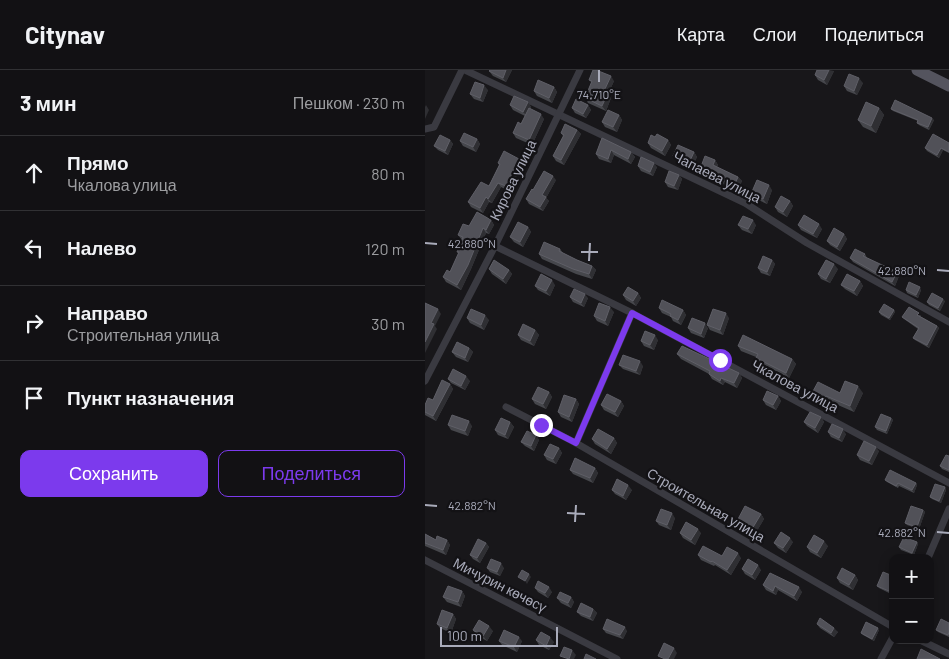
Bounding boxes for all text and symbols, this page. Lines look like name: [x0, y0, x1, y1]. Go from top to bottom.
text: Citynav: [25, 20, 105, 49]
text: Карта: [677, 23, 725, 45]
text: Слои: [753, 23, 797, 45]
text: Поделиться: [825, 23, 924, 45]
text: 74.710°E: [577, 87, 621, 101]
text: 3 мин: [20, 90, 77, 115]
text: Пешком · 230 m: [293, 93, 405, 112]
street label: Кирова улица: [486, 136, 540, 223]
street label: Чапаева улица: [670, 147, 764, 206]
text: Прямо: [67, 151, 129, 174]
icon: ahead: [20, 159, 48, 187]
text: 80 m: [371, 164, 405, 183]
text: Чкалова улица: [67, 175, 177, 194]
icon: left: [20, 234, 48, 262]
text: Налево: [67, 236, 137, 259]
text: 42.880°N: [448, 236, 496, 250]
text: 120 m: [365, 239, 405, 258]
text: 42.880°N: [878, 263, 926, 277]
text: Направо: [67, 301, 148, 324]
icon: right: [20, 309, 48, 337]
text: 30 m: [371, 314, 405, 333]
text: Строительная улица: [67, 325, 219, 344]
route start: [709, 349, 732, 372]
street label: Чкалова улица: [749, 356, 842, 416]
icon: arrive: [20, 384, 48, 412]
text: Пункт назначения: [67, 386, 234, 409]
route end: [530, 414, 553, 437]
button: Сохранить: [20, 450, 208, 497]
button: Поделиться: [218, 450, 405, 497]
street label: Строительная улица: [644, 464, 768, 545]
text: 42.882°N: [448, 498, 496, 512]
text: 42.882°N: [878, 525, 926, 539]
street label: Мичурин көчөсү: [451, 554, 550, 615]
map controls: [889, 554, 934, 644]
button: +: [889, 554, 934, 599]
button: −: [889, 599, 934, 644]
scale bar: [440, 624, 557, 647]
text: 100 m: [447, 627, 482, 644]

